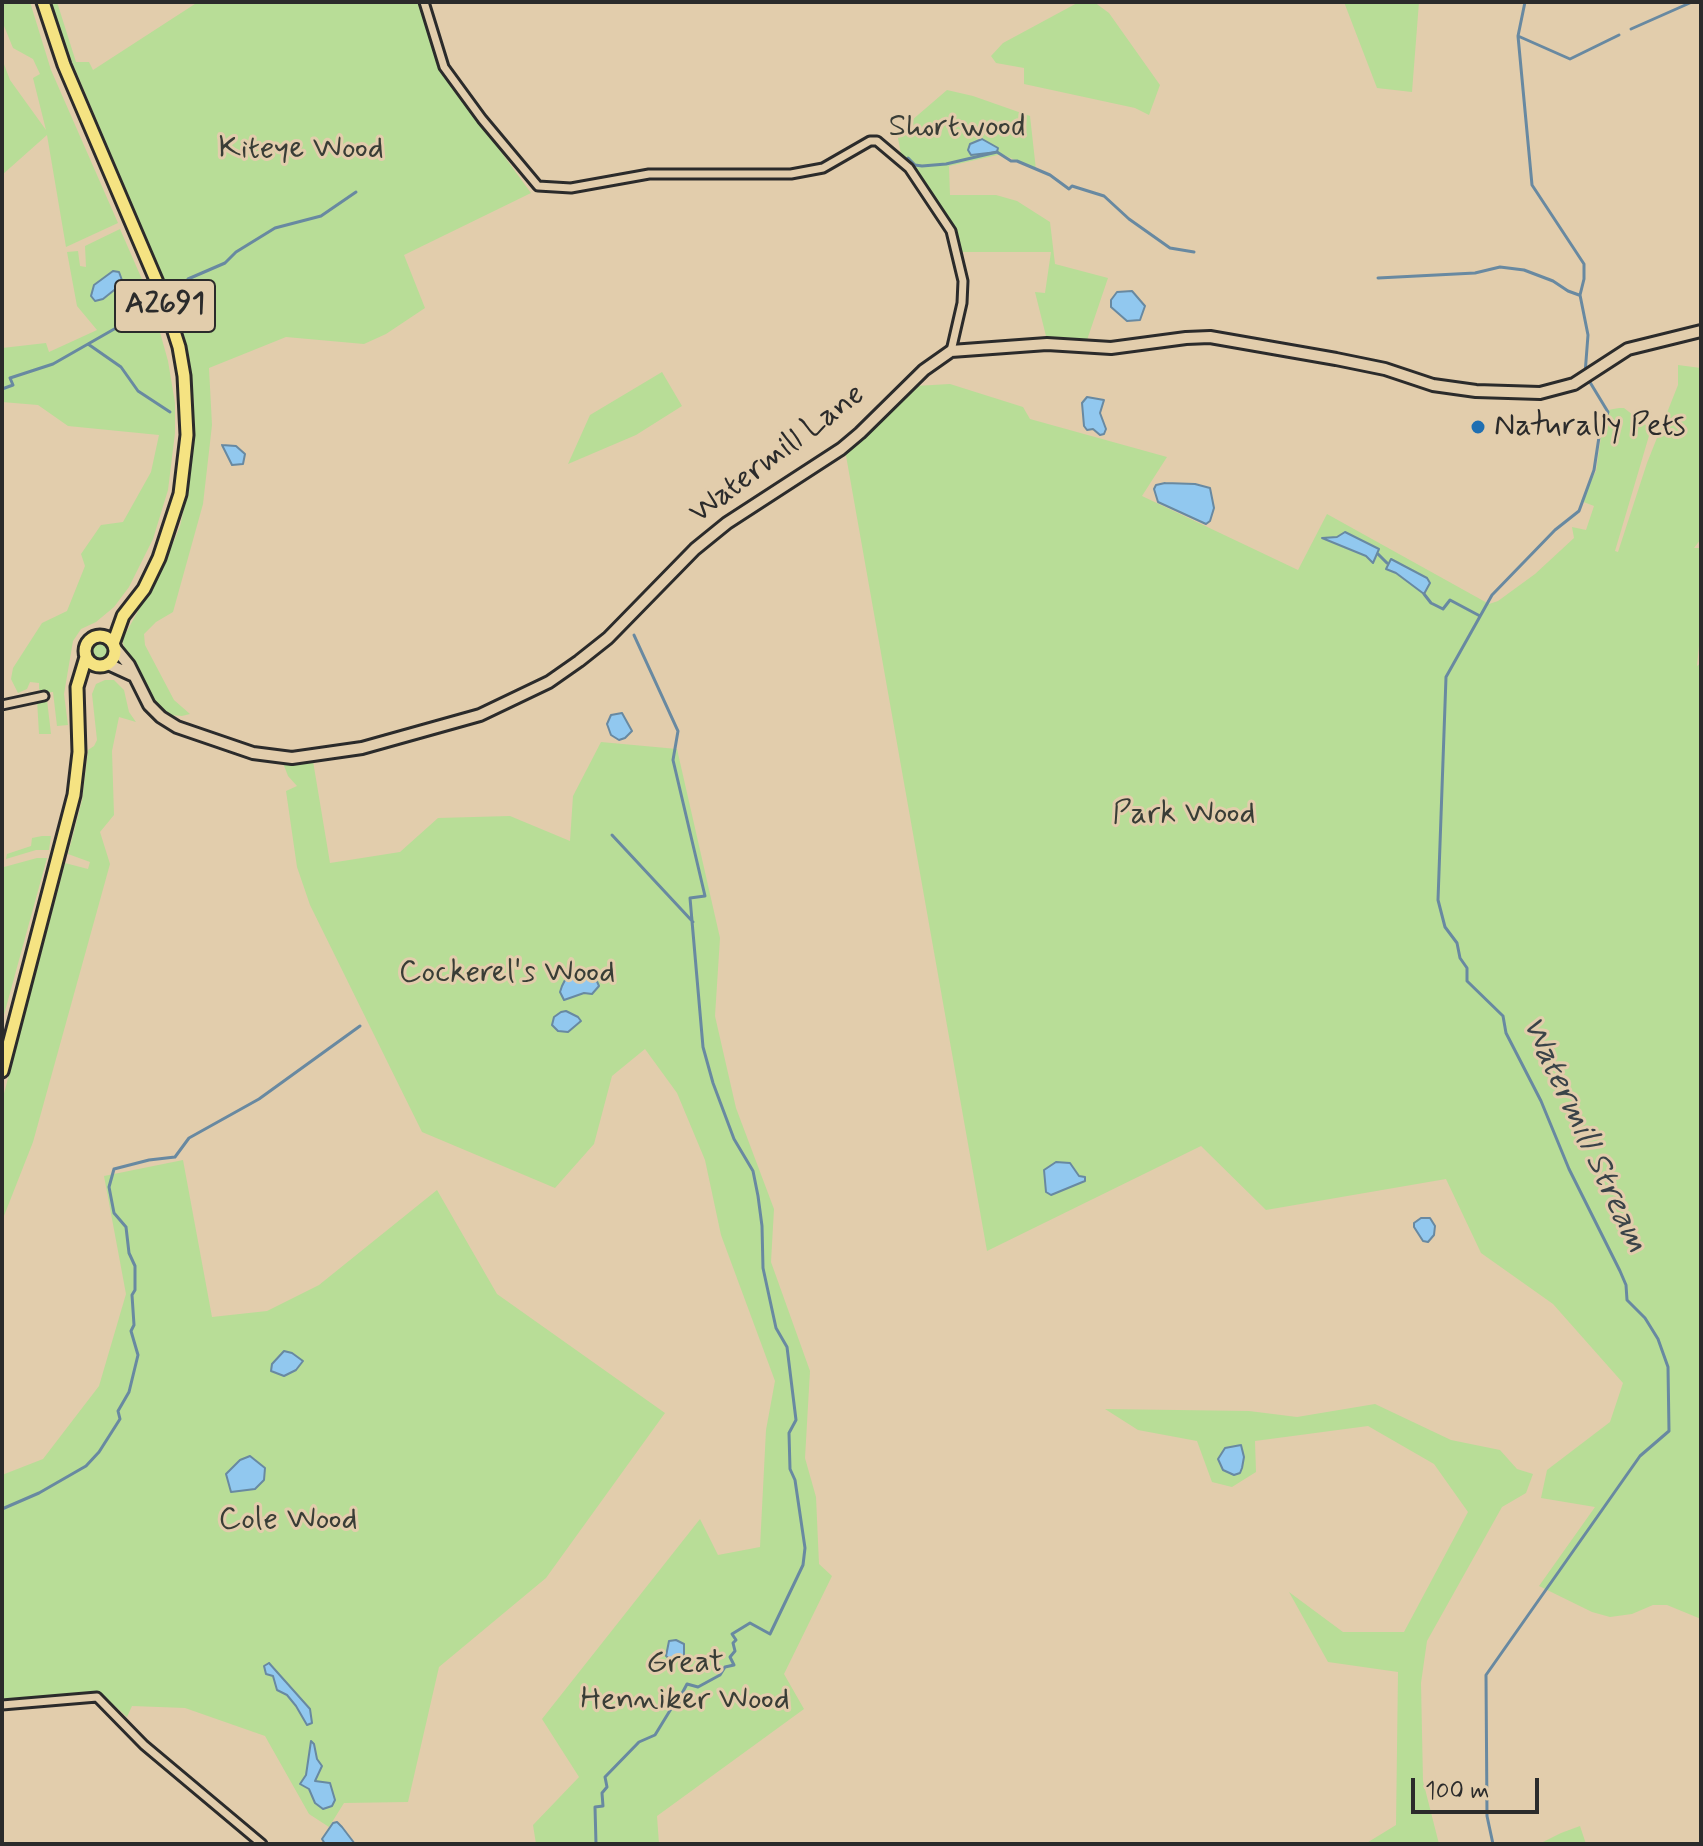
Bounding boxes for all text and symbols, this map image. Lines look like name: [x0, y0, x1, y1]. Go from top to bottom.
park label: Shortwood: [888, 109, 1026, 147]
park label: Kiteye Wood: [218, 131, 384, 169]
road number: A2691: [115, 280, 215, 332]
street label: Watermill Lane: [683, 377, 873, 533]
place label: Naturally Pets: [1494, 408, 1685, 446]
marker: Naturally Pets: [1469, 418, 1487, 436]
park label: Park Wood: [1112, 796, 1256, 834]
park label: Cockerel's Wood: [399, 955, 615, 993]
water label: Watermill Stream: [1510, 1010, 1656, 1260]
park label: Cole Wood: [218, 1502, 358, 1540]
park label: Great Henniker Wood: [580, 1645, 790, 1720]
scale bar: [1415, 1762, 1543, 1812]
text: 100 m: [1425, 1776, 1489, 1807]

